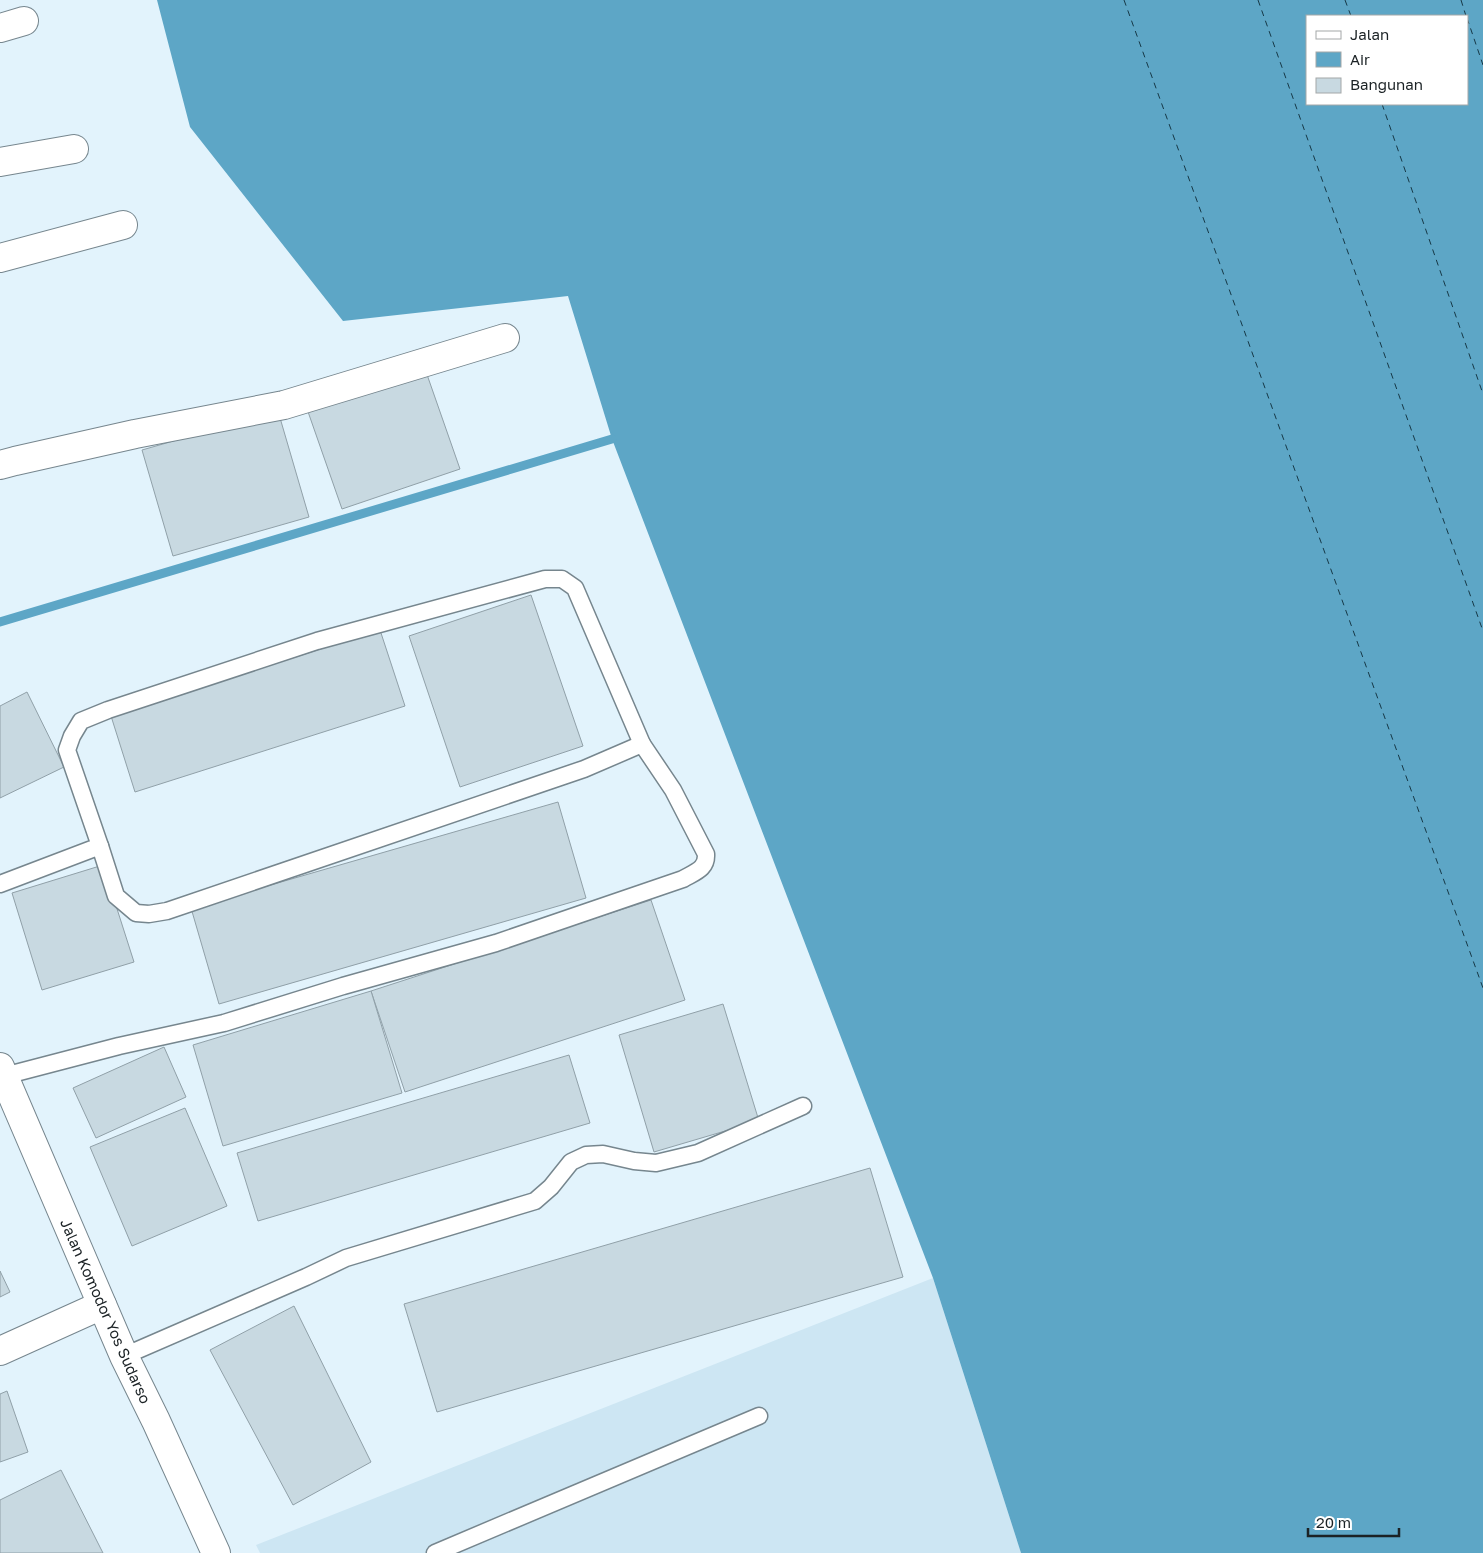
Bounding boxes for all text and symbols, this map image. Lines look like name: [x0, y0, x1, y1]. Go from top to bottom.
legend: [1306, 15, 1468, 105]
text: Jalan: [1350, 25, 1389, 43]
text: Air: [1350, 50, 1370, 68]
text: Bangunan: [1350, 75, 1423, 93]
street label: Jalan Komodor Yos Sudarso: [57, 1216, 155, 1406]
scale bar: [1308, 1506, 1399, 1538]
text: 20 m: [1316, 1513, 1351, 1531]

